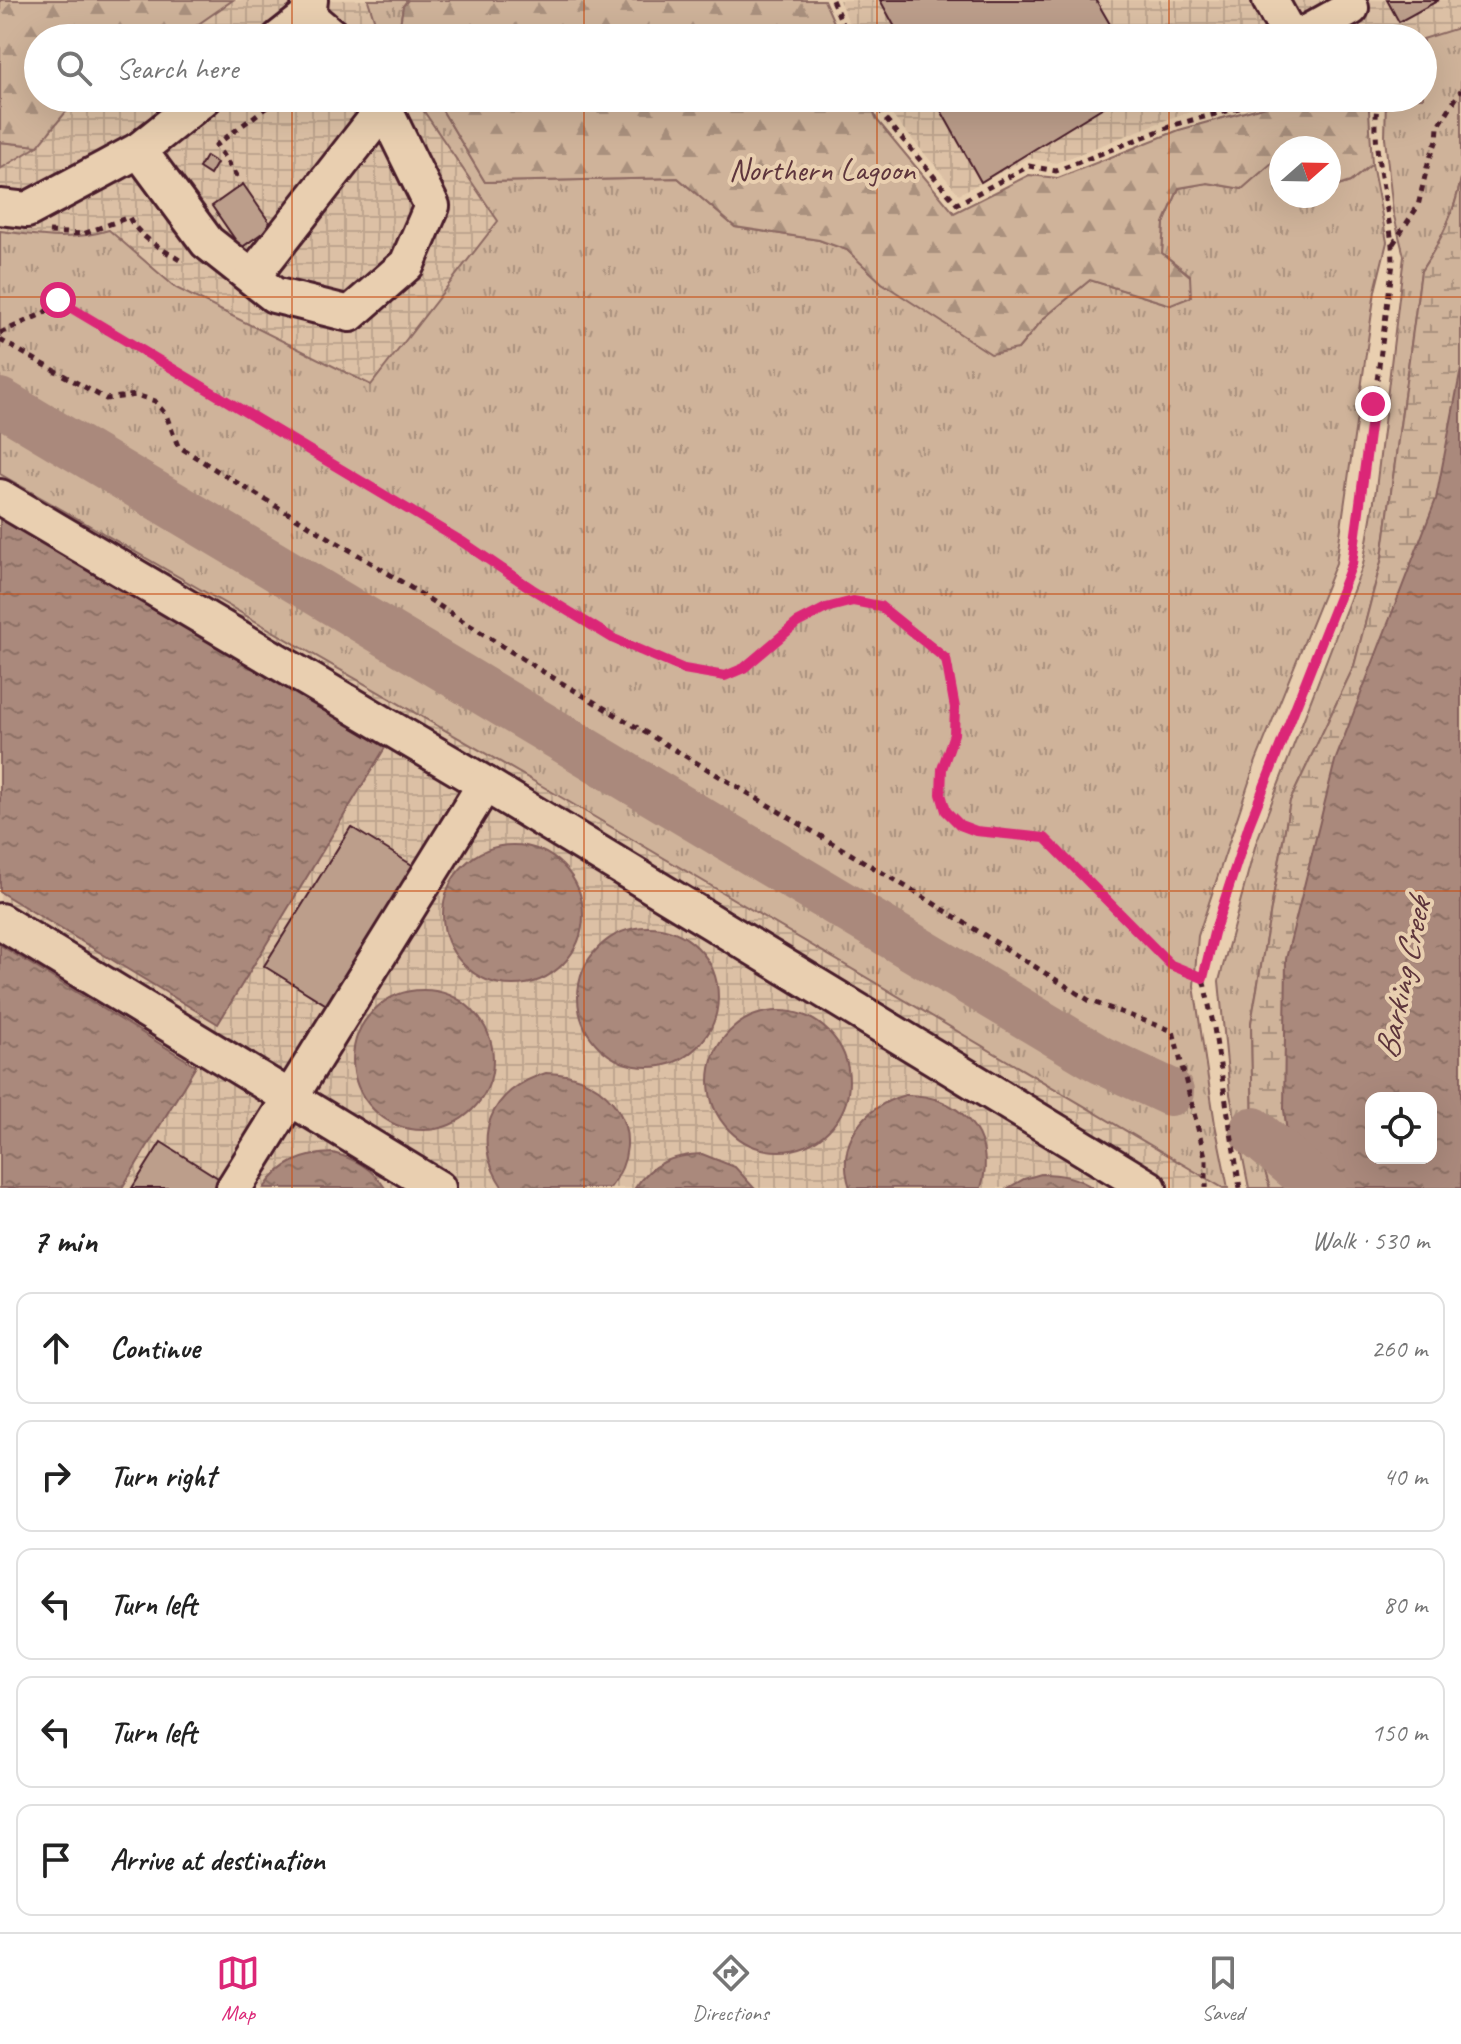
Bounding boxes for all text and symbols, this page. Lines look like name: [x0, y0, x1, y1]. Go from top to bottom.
search box: [24, 24, 1437, 112]
icon: search: [52, 46, 96, 90]
text: Search here: [116, 49, 238, 87]
north arrow: [1269, 136, 1341, 208]
park label: Northern Lagoon: [729, 149, 917, 190]
route start: [40, 282, 76, 318]
route end: [1355, 386, 1391, 422]
water label: Barking Creek: [1364, 889, 1441, 1063]
map controls: [1365, 1092, 1437, 1164]
button: locate: [1365, 1092, 1437, 1164]
text: 7 min: [32, 1219, 97, 1262]
text: Walk · 530 m: [1312, 1224, 1429, 1257]
icon: ahead: [34, 1326, 78, 1370]
text: Continue: [110, 1329, 200, 1367]
text: 260 m: [1371, 1332, 1427, 1365]
icon: right: [34, 1454, 78, 1498]
text: Turn right: [110, 1457, 215, 1495]
text: 40 m: [1383, 1460, 1427, 1493]
icon: left: [34, 1582, 78, 1626]
text: Turn left: [110, 1585, 197, 1623]
text: 80 m: [1383, 1588, 1427, 1621]
icon: left: [34, 1710, 78, 1754]
text: Turn left: [110, 1713, 197, 1751]
text: 150 m: [1371, 1716, 1427, 1749]
icon: arrive: [34, 1838, 78, 1882]
text: Arrive at destination: [110, 1841, 325, 1879]
tab: Map: [216, 1951, 260, 2027]
tab: Directions: [692, 1951, 769, 2027]
tab: Saved: [1201, 1951, 1245, 2027]

